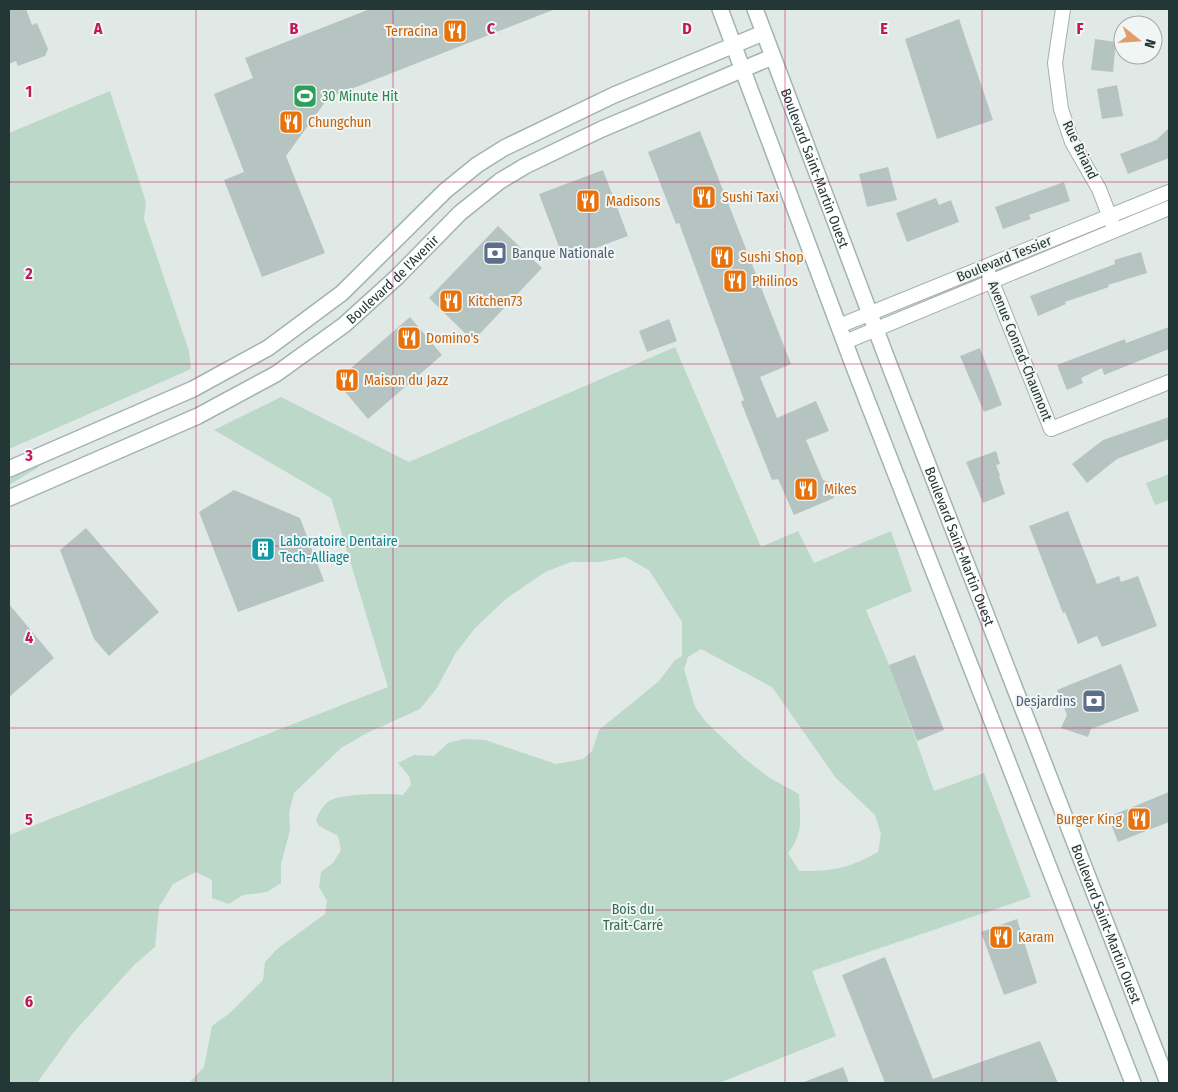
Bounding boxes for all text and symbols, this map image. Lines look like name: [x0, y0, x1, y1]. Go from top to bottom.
north arrow: [1113, 15, 1163, 65]
restaurant icon: Terracina: [442, 18, 468, 44]
text: A: [93, 19, 103, 38]
text: B: [290, 19, 299, 38]
text: C: [487, 19, 496, 38]
text: D: [682, 19, 692, 38]
text: E: [880, 19, 888, 38]
text: F: [1076, 19, 1084, 38]
place label: Terracina: [385, 23, 438, 40]
text: N: [1141, 37, 1159, 50]
text: 1: [26, 82, 32, 101]
sports icon: 30 Minute Hit: [292, 83, 318, 109]
street label: Boulevard Saint-Martin Ouest: [777, 86, 853, 251]
place label: 30 Minute Hit: [322, 88, 399, 105]
restaurant icon: Chungchun: [278, 109, 304, 135]
place label: Chungchun: [308, 114, 371, 131]
street label: Rue Briand: [1059, 118, 1101, 182]
restaurant icon: Sushi Taxi: [691, 184, 717, 210]
restaurant icon: Madisons: [575, 188, 601, 214]
place label: Sushi Taxi: [722, 189, 779, 206]
place label: Madisons: [606, 193, 661, 210]
street label: Boulevard de l'Avenir: [343, 231, 442, 327]
street label: Boulevard Tessier: [954, 232, 1054, 286]
bank icon: Banque Nationale: [482, 240, 508, 266]
restaurant icon: Sushi Shop: [709, 244, 735, 270]
place label: Banque Nationale: [512, 245, 614, 262]
place label: Sushi Shop: [740, 249, 804, 266]
text: 2: [24, 264, 33, 283]
restaurant icon: Philinos: [722, 268, 748, 294]
place label: Philinos: [752, 273, 798, 290]
street label: Avenue Conrad-Chaumont: [984, 278, 1056, 424]
restaurant icon: Kitchen73: [438, 288, 464, 314]
place label: Kitchen73: [468, 293, 523, 310]
restaurant icon: Domino's: [396, 325, 422, 351]
place label: Domino's: [426, 330, 479, 347]
restaurant icon: Maison du Jazz: [334, 367, 360, 393]
place label: Maison du Jazz: [364, 372, 449, 389]
text: 3: [24, 446, 33, 465]
street label: Boulevard Saint-Martin Ouest: [921, 464, 998, 629]
restaurant icon: Mikes: [793, 476, 819, 502]
place label: Mikes: [824, 481, 857, 498]
place label: Laboratoire Dentaire Tech-Alliage: [280, 533, 398, 566]
building icon: Laboratoire Dentaire Tech-Alliage: [250, 536, 276, 562]
text: 4: [25, 628, 33, 647]
bank icon: Desjardins: [1081, 688, 1107, 714]
place label: Desjardins: [1016, 693, 1076, 710]
restaurant icon: Burger King: [1126, 806, 1152, 832]
text: 5: [25, 810, 33, 829]
place label: Burger King: [1056, 811, 1122, 828]
street label: Boulevard Saint-Martin Ouest: [1068, 842, 1145, 1006]
park label: Bois du Trait-Carré: [603, 901, 663, 934]
restaurant icon: Karam: [988, 924, 1014, 950]
place label: Karam: [1018, 929, 1054, 946]
text: 6: [25, 992, 33, 1011]

